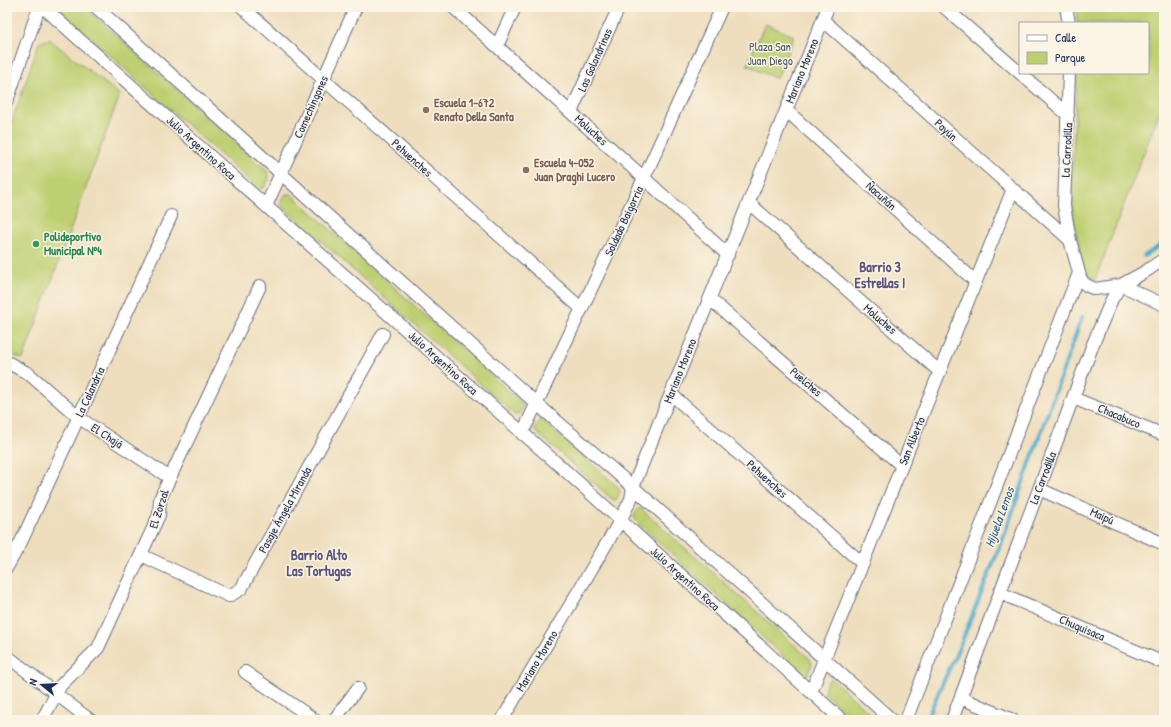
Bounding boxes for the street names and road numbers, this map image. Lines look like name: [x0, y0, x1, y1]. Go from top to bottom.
street label: Las Golondrinas: [573, 25, 616, 94]
street label: Mariano Moreno: [781, 36, 822, 106]
street label: Comechingones: [289, 72, 332, 141]
street label: Moluches: [571, 110, 612, 149]
street label: Julio Argentino Roca: [163, 112, 240, 184]
street label: Payún: [931, 115, 962, 145]
street label: La Carrodilla: [1057, 122, 1076, 178]
street label: Pehuenches: [388, 135, 437, 181]
street label: Ñacuñán: [862, 177, 900, 214]
street label: Soldado Baigorria: [600, 183, 647, 259]
street label: Moluches: [860, 299, 901, 338]
street label: Julio Argentino Roca: [405, 327, 482, 399]
street label: Mariano Moreno: [659, 336, 700, 406]
street label: Puelches: [787, 363, 826, 401]
street label: La Calandria: [71, 364, 109, 420]
street label: Chacabuco: [1095, 399, 1143, 432]
street label: San Alberto: [894, 414, 929, 468]
street label: El Chajá: [88, 419, 127, 452]
street label: La Carrodilla: [1025, 449, 1060, 506]
street label: Pehuenches: [743, 456, 792, 502]
street label: Pasaje Ángela Miranda: [254, 463, 315, 556]
street label: El Zorzal: [144, 487, 173, 530]
street label: Maipú: [1088, 503, 1117, 528]
street label: Julio Argentino Roca: [647, 543, 724, 615]
street label: Chuquisaca: [1057, 610, 1108, 645]
street label: Mariano Moreno: [512, 627, 562, 694]

